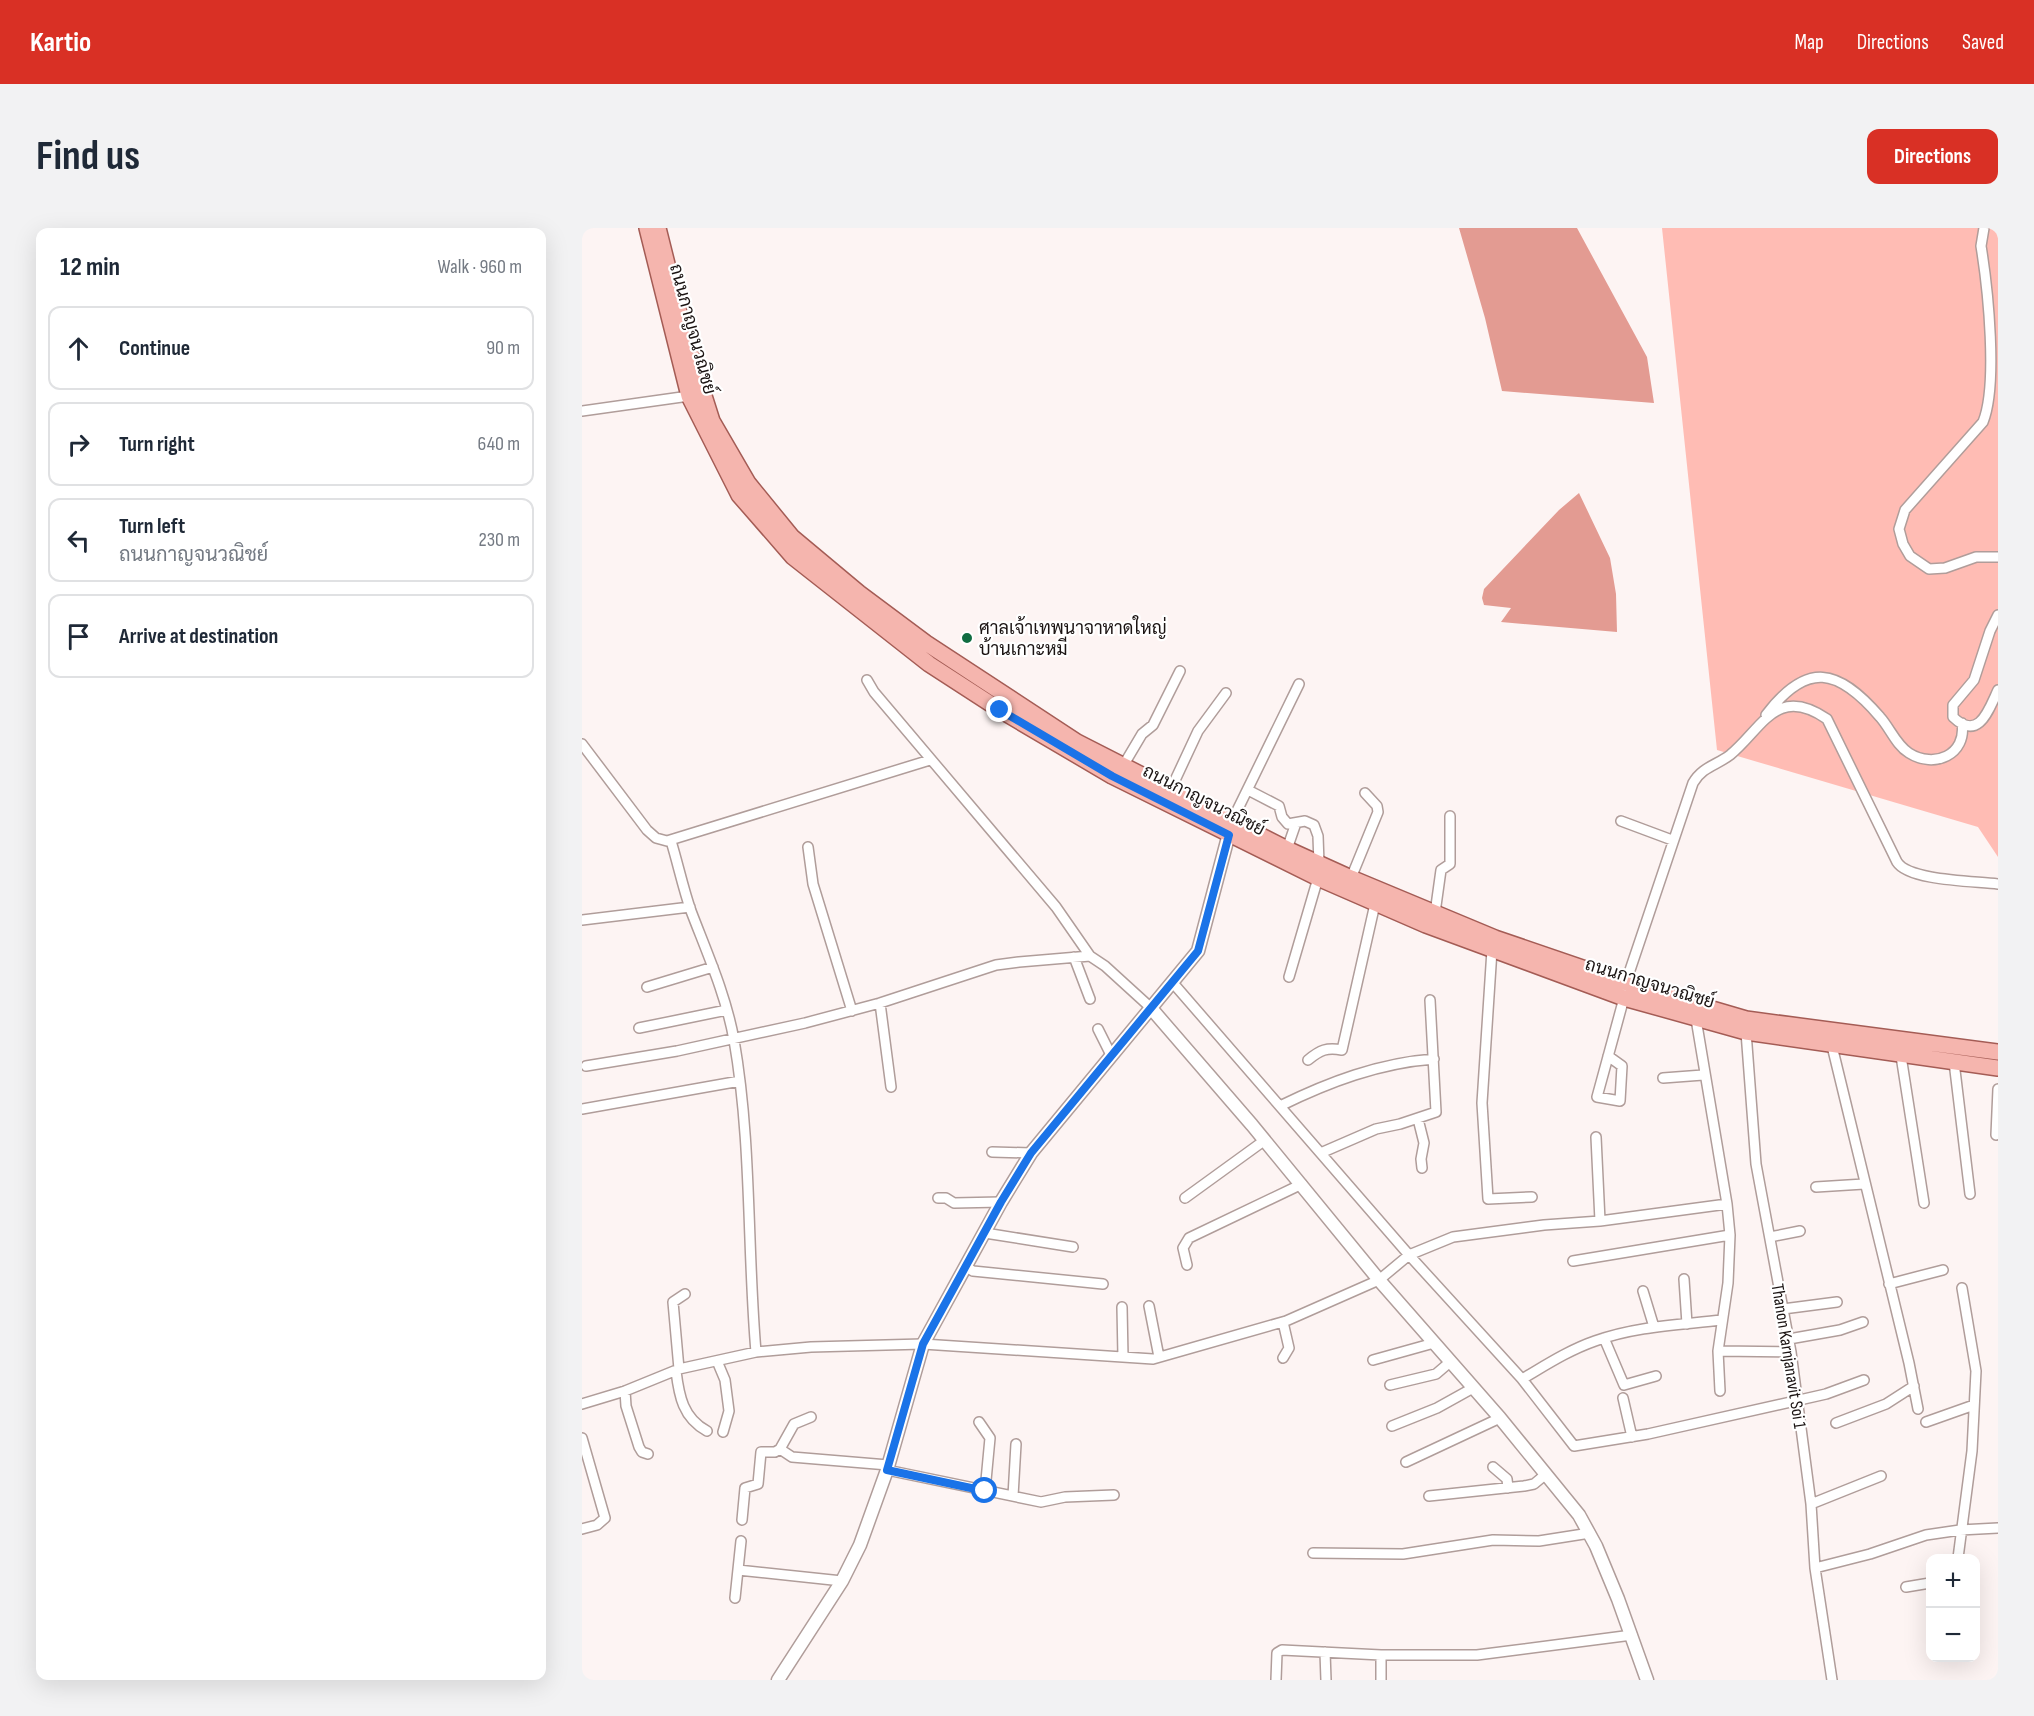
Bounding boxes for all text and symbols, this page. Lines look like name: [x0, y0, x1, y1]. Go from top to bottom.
text: Kartio: [30, 26, 91, 59]
text: Map: [1794, 30, 1824, 55]
text: Directions: [1857, 30, 1929, 55]
text: Saved: [1962, 30, 2004, 55]
button: Directions: [1867, 129, 1998, 184]
text: Find us: [36, 131, 140, 182]
text: 12 min: [60, 252, 120, 283]
text: Walk · 960 m: [438, 255, 522, 279]
street label: ถนนกาญจนวณิชย์: [665, 261, 723, 397]
icon: ahead: [62, 332, 95, 365]
text: Continue: [119, 335, 190, 362]
text: 90 m: [486, 336, 520, 360]
icon: right: [62, 428, 95, 461]
text: Turn right: [119, 431, 195, 458]
text: 640 m: [478, 432, 520, 456]
text: Turn left: [119, 513, 185, 540]
icon: left: [62, 524, 95, 557]
text: 230 m: [478, 528, 520, 552]
text: ถนนกาญจนวณิชย์: [119, 543, 268, 567]
place label: ศาลเจ้าเทพนาจาหาดใหญ่ บ้านเกาะหมี: [979, 615, 1167, 660]
icon: arrive: [62, 620, 95, 653]
text: Arrive at destination: [119, 623, 278, 650]
marker: ศาลเจ้าเทพนาจาหาดใหญ่ บ้านเกาะหมี: [960, 631, 974, 645]
route end: [986, 696, 1012, 722]
street label: ถนนกาญจนวณิชย์: [1139, 758, 1270, 840]
street label: ถนนกาญจนวณิชย์: [1583, 951, 1718, 1013]
street label: Thanon Karnjanavit Soi 1: [1767, 1282, 1810, 1431]
route start: [971, 1477, 997, 1503]
map controls: [1926, 1554, 1980, 1662]
button: +: [1926, 1554, 1980, 1608]
button: −: [1926, 1608, 1980, 1662]

